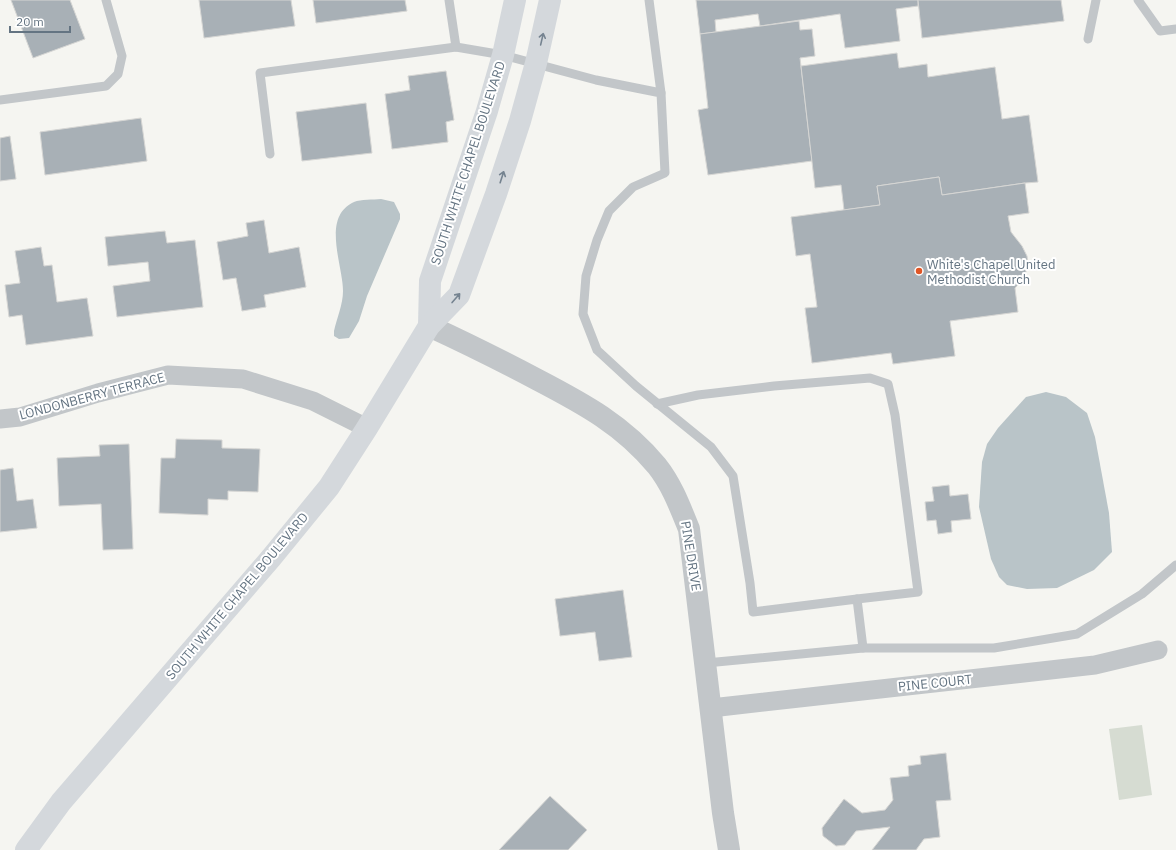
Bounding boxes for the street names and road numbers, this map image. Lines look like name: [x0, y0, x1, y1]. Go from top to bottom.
street label: SOUTH WHITE CHAPEL BOULEVARD: [427, 59, 509, 267]
street label: LONDONBERRY TERRACE: [17, 368, 167, 424]
street label: SOUTH WHITE CHAPEL BOULEVARD: [162, 509, 312, 683]
street label: PINE DRIVE: [677, 520, 705, 592]
street label: PINE COURT: [897, 671, 973, 695]

